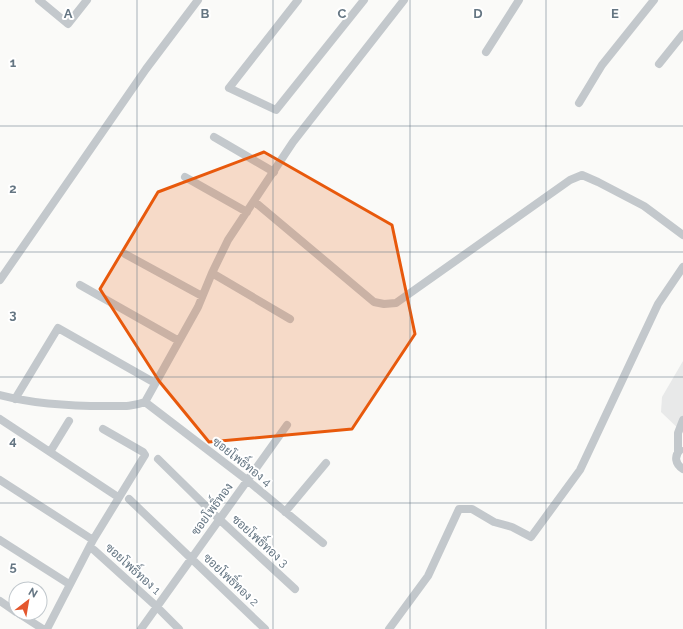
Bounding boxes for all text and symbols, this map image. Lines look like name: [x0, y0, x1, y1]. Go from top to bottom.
text: A: [64, 6, 73, 21]
text: B: [201, 6, 210, 21]
text: C: [338, 6, 347, 21]
text: D: [473, 6, 483, 21]
text: E: [611, 6, 619, 21]
text: 1: [10, 55, 17, 70]
text: 2: [9, 181, 17, 196]
text: 3: [9, 307, 17, 322]
street label: ซอยโพธิ์ทอง 4: [210, 431, 277, 490]
text: 4: [9, 433, 17, 448]
street label: ซอยโพธิ์ทอง: [185, 477, 236, 538]
street label: ซอยโพธิ์ทอง 3: [229, 509, 294, 570]
street label: ซอยโพธิ์ทอง 1: [102, 537, 167, 597]
street label: ซอยโพธิ์ทอง 2: [200, 548, 265, 609]
text: 5: [9, 559, 17, 574]
north arrow: [8, 581, 48, 621]
text: N: [26, 585, 40, 601]

